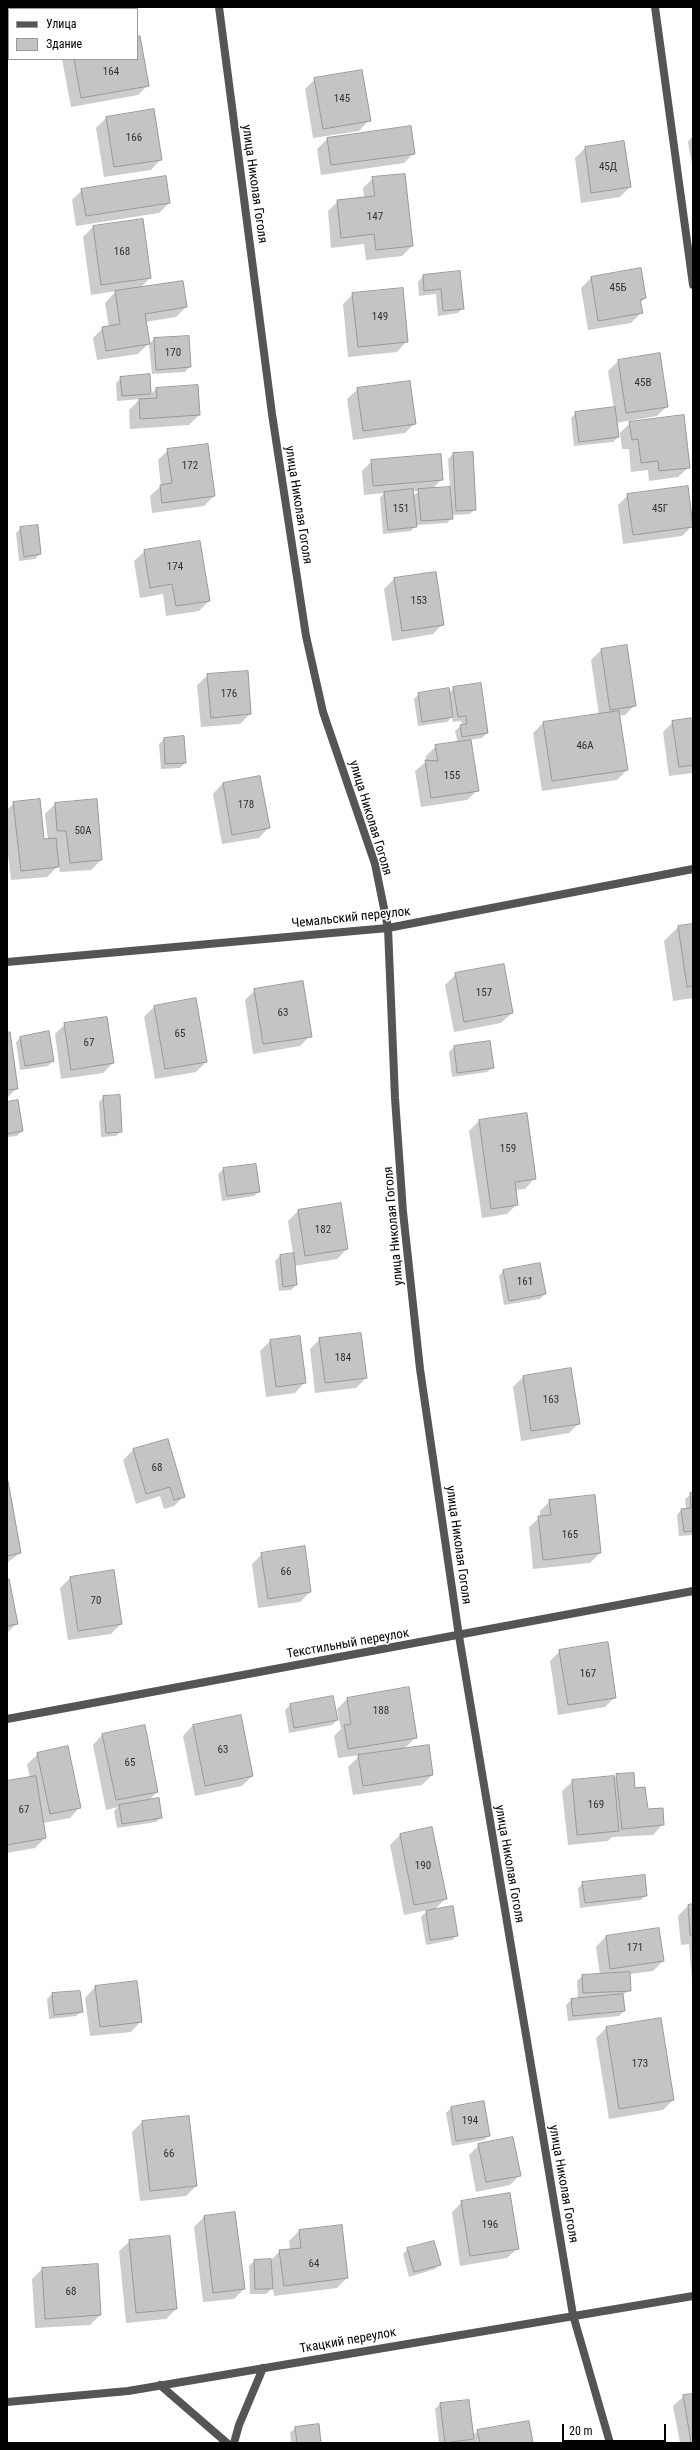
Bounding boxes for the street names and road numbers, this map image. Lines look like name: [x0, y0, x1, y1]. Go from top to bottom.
street label: улица Николая Гоголя: [238, 124, 270, 244]
street label: улица Николая Гоголя: [281, 445, 315, 565]
street label: улица Николая Гоголя: [345, 759, 395, 877]
street label: Чемальский переулок: [291, 904, 411, 932]
street label: улица Николая Гоголя: [381, 1166, 407, 1286]
street label: улица Николая Гоголя: [442, 1485, 474, 1605]
street label: Текстильный переулок: [286, 1626, 410, 1662]
street label: улица Николая Гоголя: [491, 1804, 527, 1924]
street label: улица Николая Гоголя: [545, 2124, 581, 2244]
street label: Ткацкий переулок: [299, 2325, 397, 2357]

